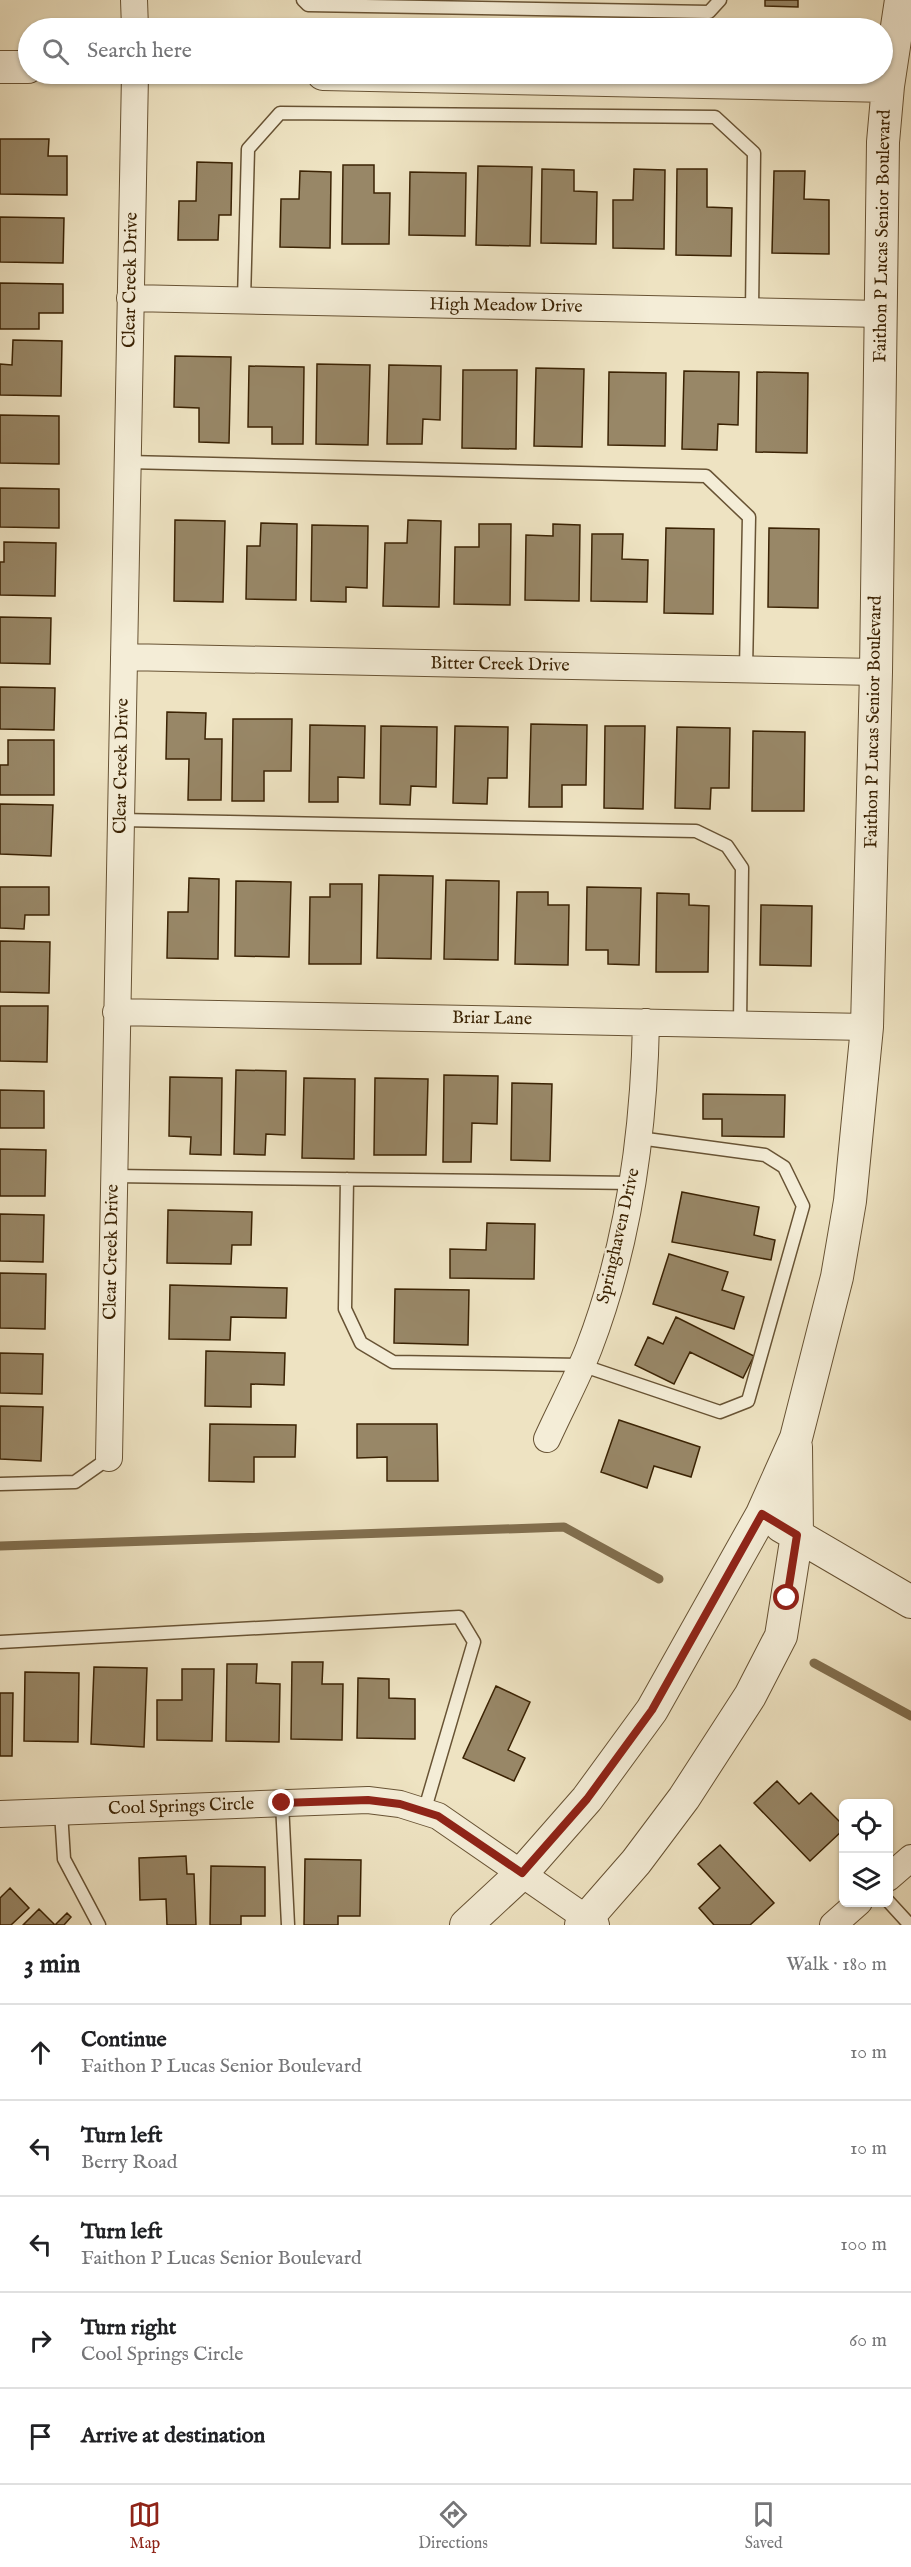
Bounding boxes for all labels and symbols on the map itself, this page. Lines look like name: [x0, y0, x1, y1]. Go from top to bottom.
street label: Faithon P Lucas Senior Boulevard: [869, 109, 897, 363]
street label: Clear Creek Drive: [118, 212, 144, 348]
street label: High Meadow Drive: [429, 293, 583, 319]
street label: Faithon P Lucas Senior Boulevard: [860, 595, 888, 849]
street label: Bitter Creek Drive: [430, 652, 570, 678]
street label: Clear Creek Drive: [109, 698, 135, 834]
street label: Briar Lane: [452, 1007, 532, 1031]
street label: Springhaven Drive: [592, 1166, 646, 1306]
street label: Clear Creek Drive: [99, 1184, 125, 1320]
route start: [773, 1584, 799, 1610]
route end: [268, 1789, 294, 1815]
street label: Cool Springs Circle: [108, 1793, 254, 1821]

